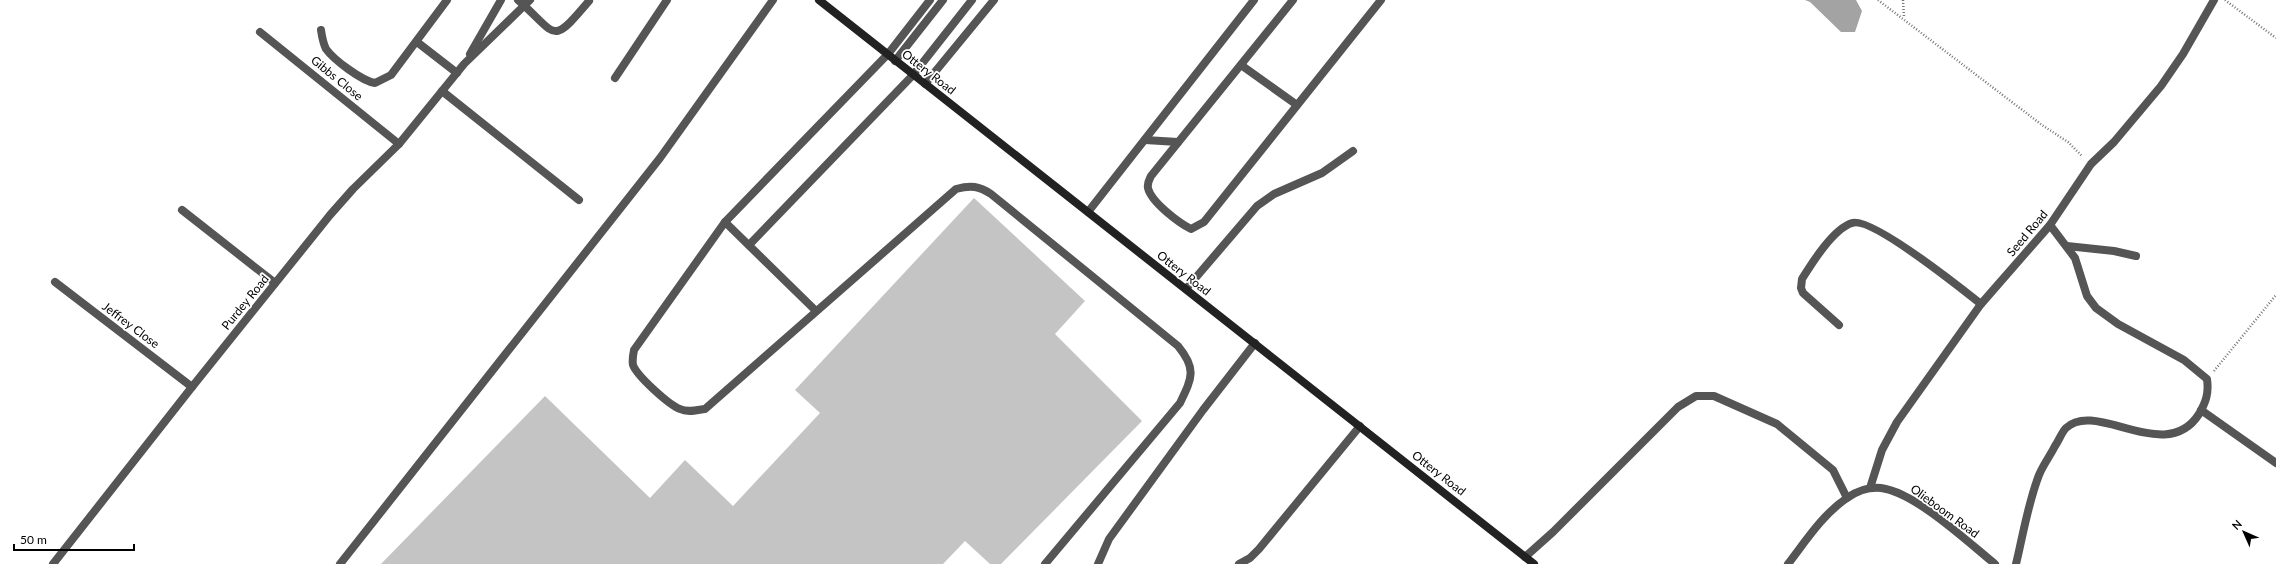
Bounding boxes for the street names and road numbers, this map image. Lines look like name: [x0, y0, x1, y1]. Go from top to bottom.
street label: Ottery Road: [899, 46, 959, 98]
street label: Gibbs Close: [308, 53, 366, 103]
street label: Seed Road: [2003, 207, 2051, 259]
street label: Ottery Road: [1154, 247, 1214, 299]
street label: Purdey Road: [218, 271, 272, 333]
street label: Jeffrey Close: [100, 299, 162, 351]
street label: Ottery Road: [1409, 447, 1469, 499]
street label: Olieboom Road: [1908, 481, 1982, 541]

